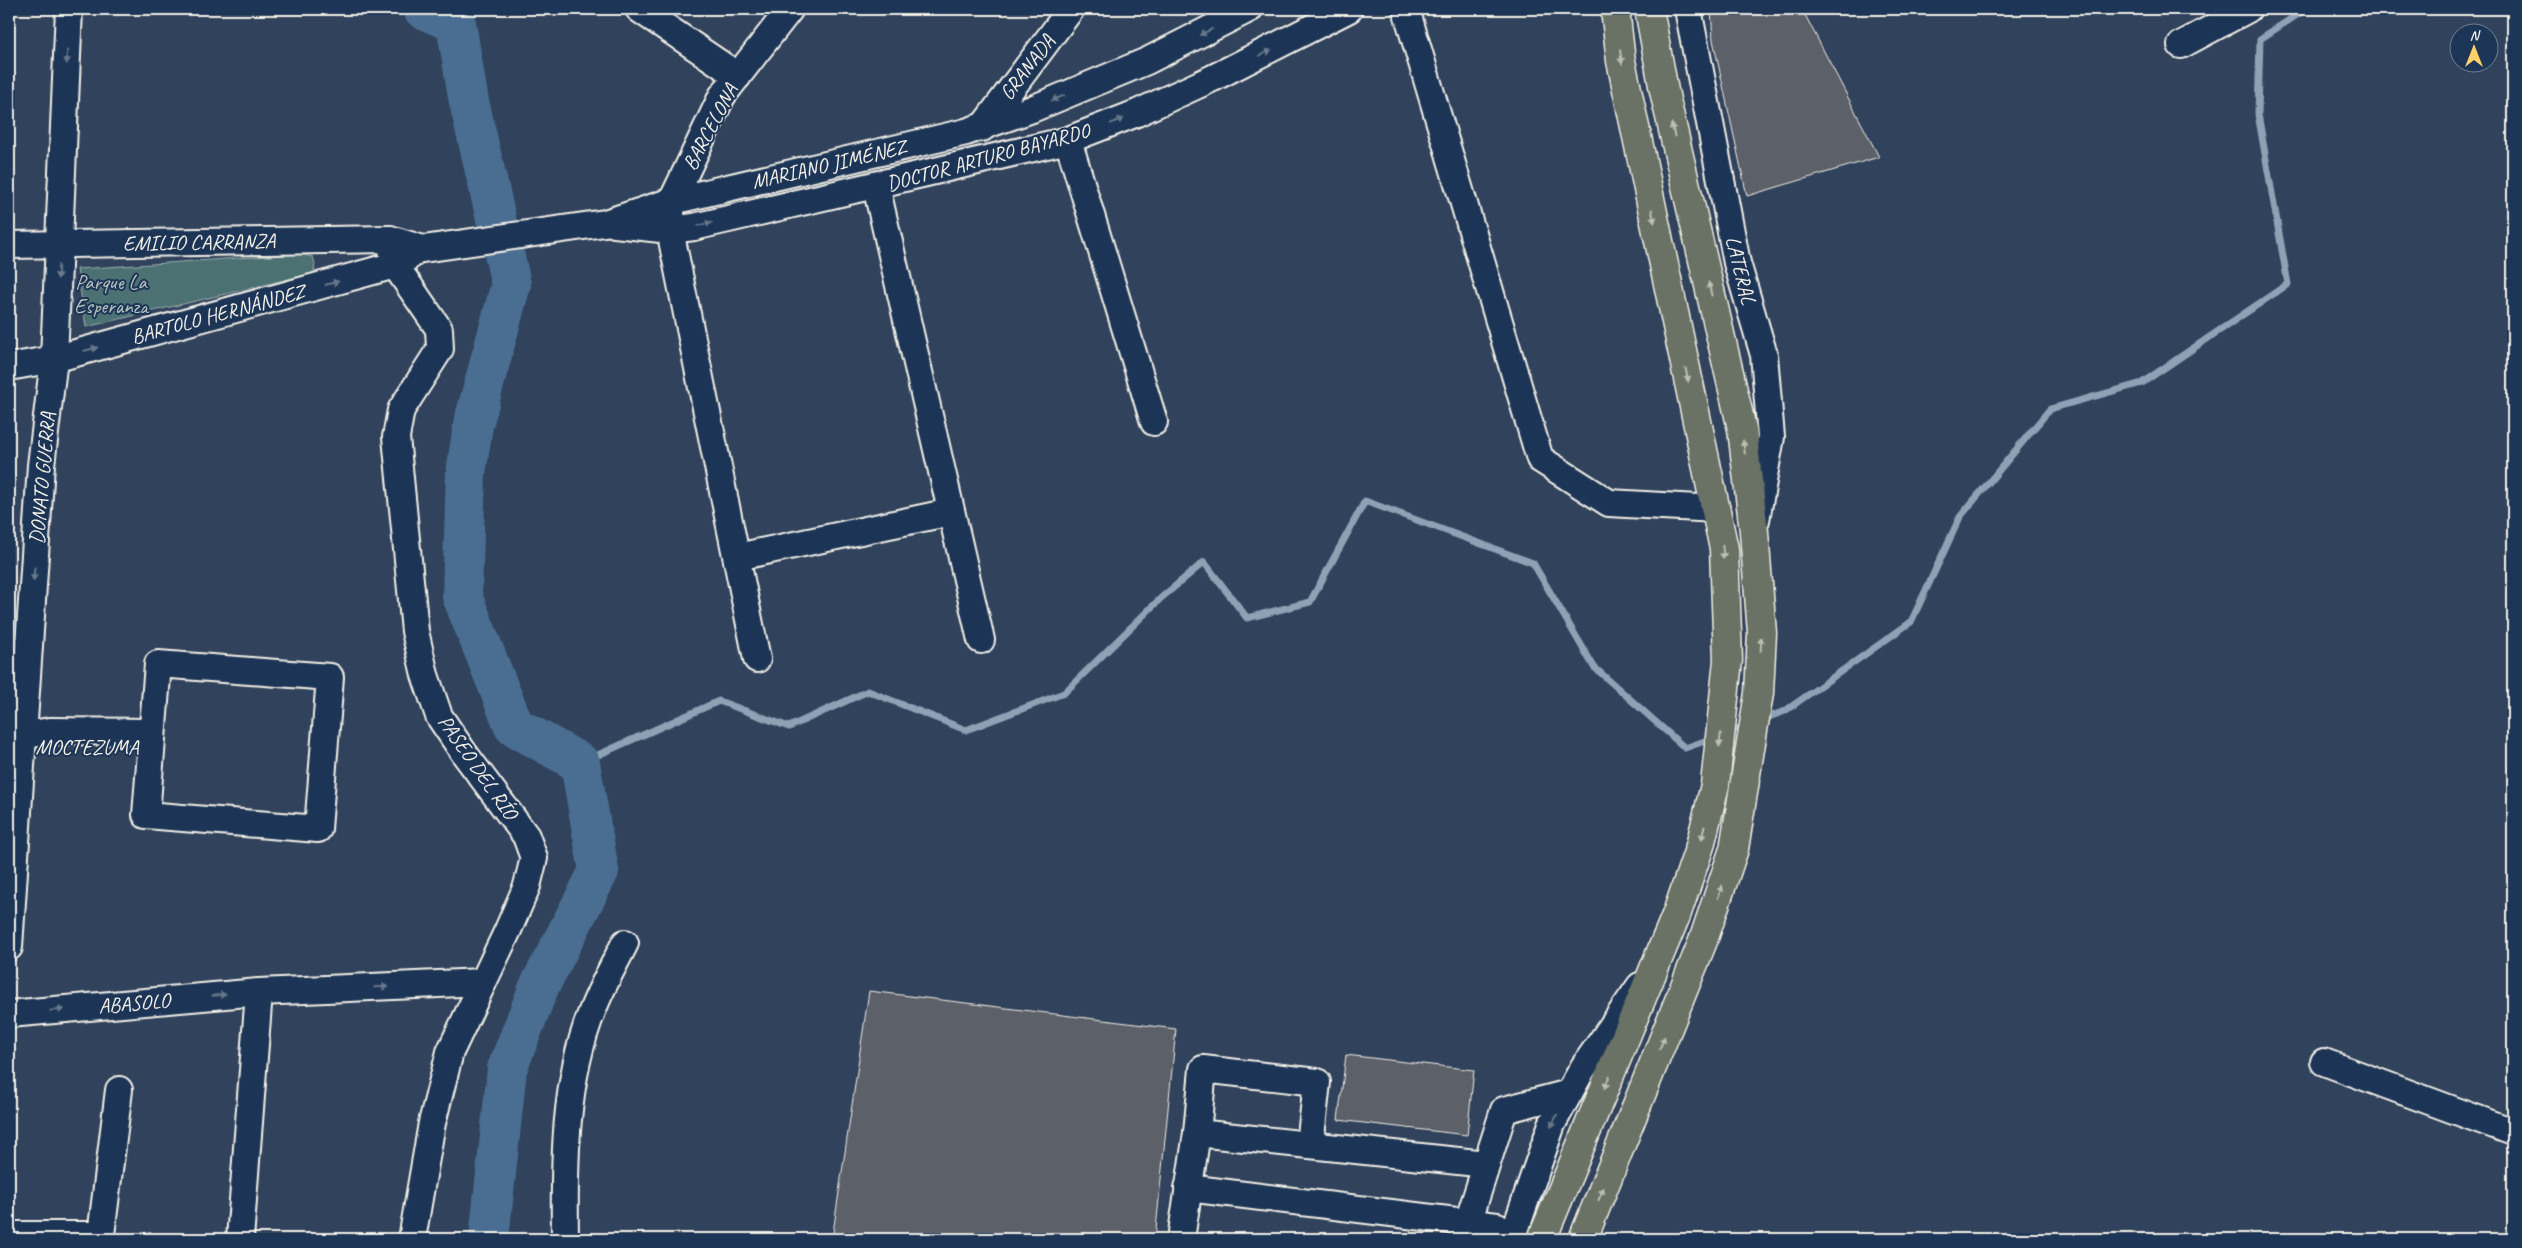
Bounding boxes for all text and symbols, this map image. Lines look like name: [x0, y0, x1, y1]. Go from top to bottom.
north arrow: [2450, 22, 2500, 72]
text: N: [2470, 27, 2481, 44]
one-way arrow: [1199, 28, 1214, 36]
street label: GRANADA: [994, 29, 1060, 105]
one-way arrow: [1257, 49, 1272, 58]
one-way arrow: [1617, 49, 1625, 65]
one-way arrow: [63, 50, 71, 66]
street label: BARCELONA: [676, 78, 744, 175]
one-way arrow: [1051, 95, 1065, 103]
street label: DOCTOR ARTURO BAYARDO: [884, 117, 1095, 197]
one-way arrow: [1110, 117, 1125, 125]
one-way arrow: [1669, 123, 1677, 138]
street label: MARIANO JIMÉNEZ: [749, 133, 912, 194]
one-way arrow: [1649, 209, 1657, 224]
one-way arrow: [698, 220, 714, 228]
street label: EMILIO CARRANZA: [123, 228, 277, 256]
street label: LATERAL: [1720, 233, 1762, 308]
one-way arrow: [54, 265, 62, 281]
park label: Parque La Esperanza: [74, 269, 150, 319]
street label: BARTOLO HERNÁNDEZ: [128, 278, 311, 350]
one-way arrow: [324, 278, 339, 286]
one-way arrow: [1706, 281, 1714, 296]
one-way arrow: [83, 345, 98, 353]
one-way arrow: [1683, 368, 1691, 383]
street label: DONATO GUERRA: [23, 410, 61, 545]
one-way arrow: [1740, 439, 1748, 455]
one-way arrow: [1719, 544, 1727, 560]
one-way arrow: [29, 566, 37, 582]
one-way arrow: [1758, 636, 1766, 652]
street label: PASEO DEL RÍO: [432, 710, 525, 826]
one-way arrow: [1716, 732, 1724, 748]
street label: MOCTEZUMA: [36, 734, 140, 760]
one-way arrow: [1699, 825, 1707, 840]
one-way arrow: [1717, 884, 1724, 899]
one-way arrow: [374, 982, 390, 990]
street label: ABASOLO: [97, 987, 173, 1019]
one-way arrow: [211, 991, 227, 999]
one-way arrow: [50, 1005, 66, 1013]
one-way arrow: [1658, 1035, 1666, 1050]
one-way arrow: [1602, 1075, 1610, 1089]
one-way arrow: [1550, 1114, 1558, 1128]
one-way arrow: [1597, 1186, 1605, 1201]

